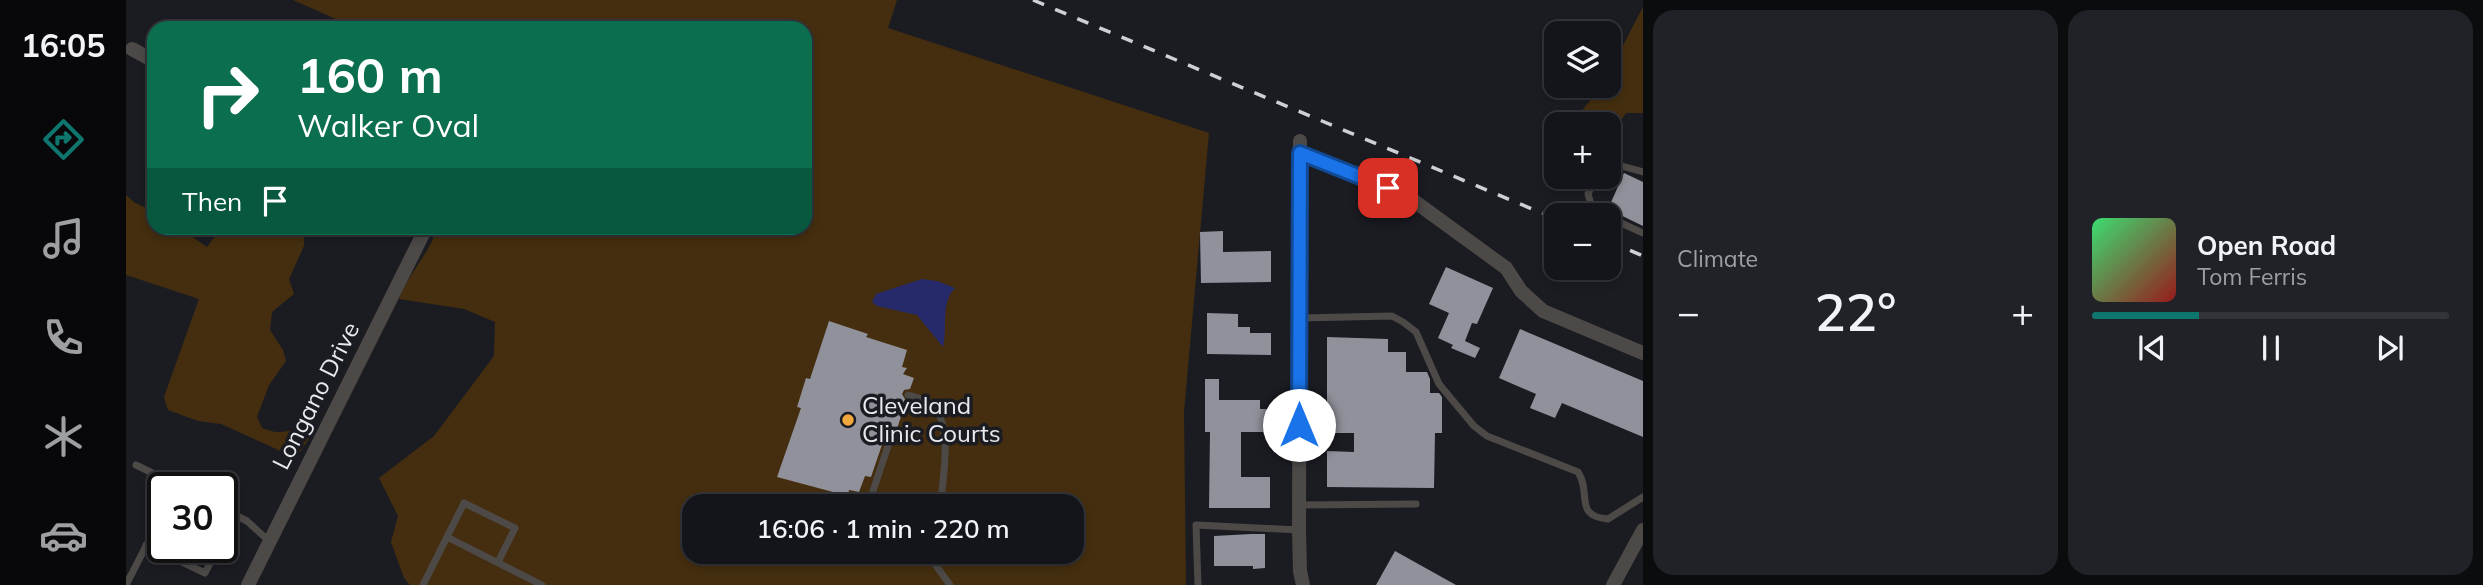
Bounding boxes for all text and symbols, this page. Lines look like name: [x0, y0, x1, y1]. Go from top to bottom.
map controls: [1544, 21, 1621, 280]
button: layers: [1544, 21, 1621, 98]
text: 16:05: [21, 25, 105, 65]
text: 160 m: [297, 44, 443, 105]
icon: right: [182, 49, 273, 140]
text: Walker Oval: [297, 105, 479, 145]
button: +: [1544, 112, 1621, 189]
icon: directions: [39, 115, 88, 164]
pin: [1358, 158, 1418, 218]
icon: arrive: [1369, 169, 1407, 207]
icon: arrive: [256, 182, 294, 220]
text: Then: [182, 185, 242, 218]
button: −: [1544, 203, 1621, 280]
icon: music: [39, 214, 88, 263]
text: Open Road: [2197, 229, 2336, 262]
text: Climate: [1677, 244, 1758, 273]
text: Tom Ferris: [2197, 262, 2307, 291]
text: 22°: [1815, 279, 1896, 344]
text: −: [1677, 288, 1700, 336]
text: +: [2011, 288, 2034, 336]
icon: phone: [39, 313, 88, 362]
street label: Longano Drive: [265, 317, 365, 474]
icon: previous: [2133, 329, 2171, 367]
icon: pause: [2252, 329, 2290, 367]
icon: next: [2371, 329, 2409, 367]
position arrow: [1262, 388, 1336, 462]
place label: Cleveland Clinic Courts: [862, 390, 1001, 448]
icon: climate: [39, 412, 88, 461]
marker: Cleveland Clinic Courts: [840, 412, 856, 428]
speed limit sign: 30: [147, 472, 238, 563]
icon: car: [39, 511, 88, 560]
text: 16:06 · 1 min · 220 m: [756, 512, 1010, 545]

